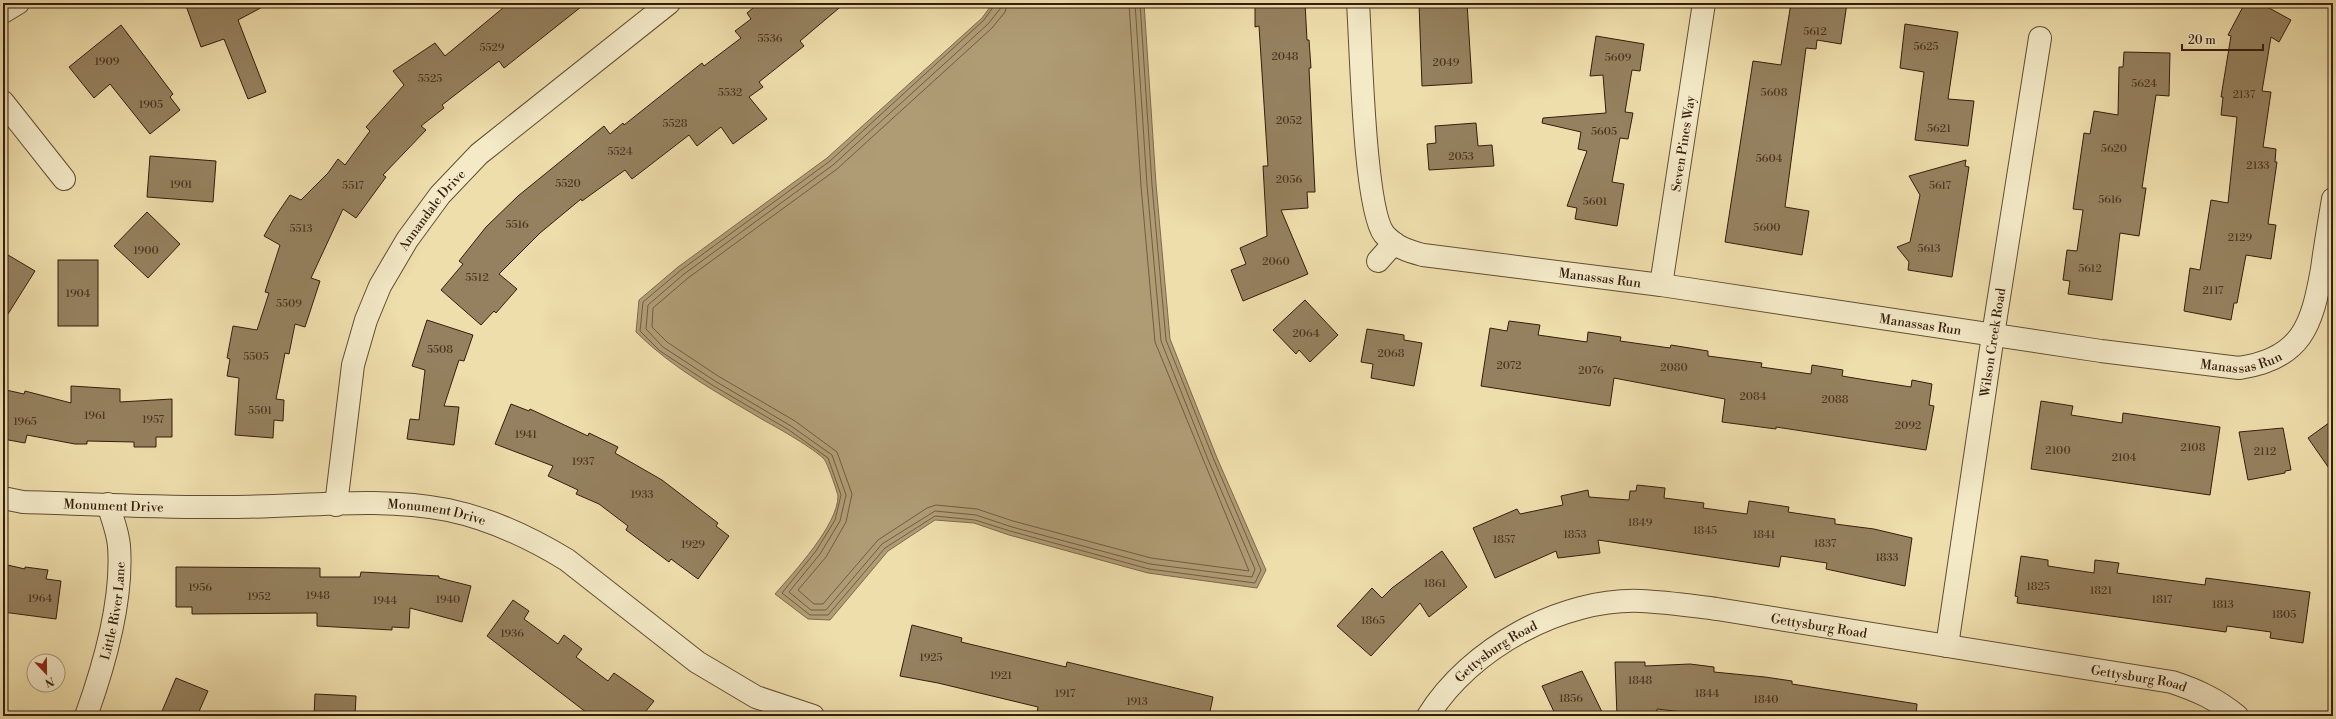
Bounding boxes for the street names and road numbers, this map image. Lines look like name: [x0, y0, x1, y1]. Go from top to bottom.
street label: Seven Pines Way: [1668, 94, 1699, 193]
street label: Annandale Drive: [395, 166, 469, 254]
street label: Manassas Run: [1558, 265, 1642, 291]
street label: Wilson Creek Road: [1977, 286, 2009, 399]
street label: Manassas Run: [1878, 311, 1963, 339]
street label: Manassas Run: [2199, 348, 2285, 377]
street label: Monument Drive: [63, 496, 164, 516]
street label: Monument Drive: [387, 496, 488, 529]
street label: Little River Lane: [97, 561, 129, 662]
street label: Gettysburg Road: [1770, 611, 1869, 642]
street label: Gettysburg Road: [1452, 618, 1540, 686]
street label: Gettysburg Road: [2089, 662, 2189, 696]

